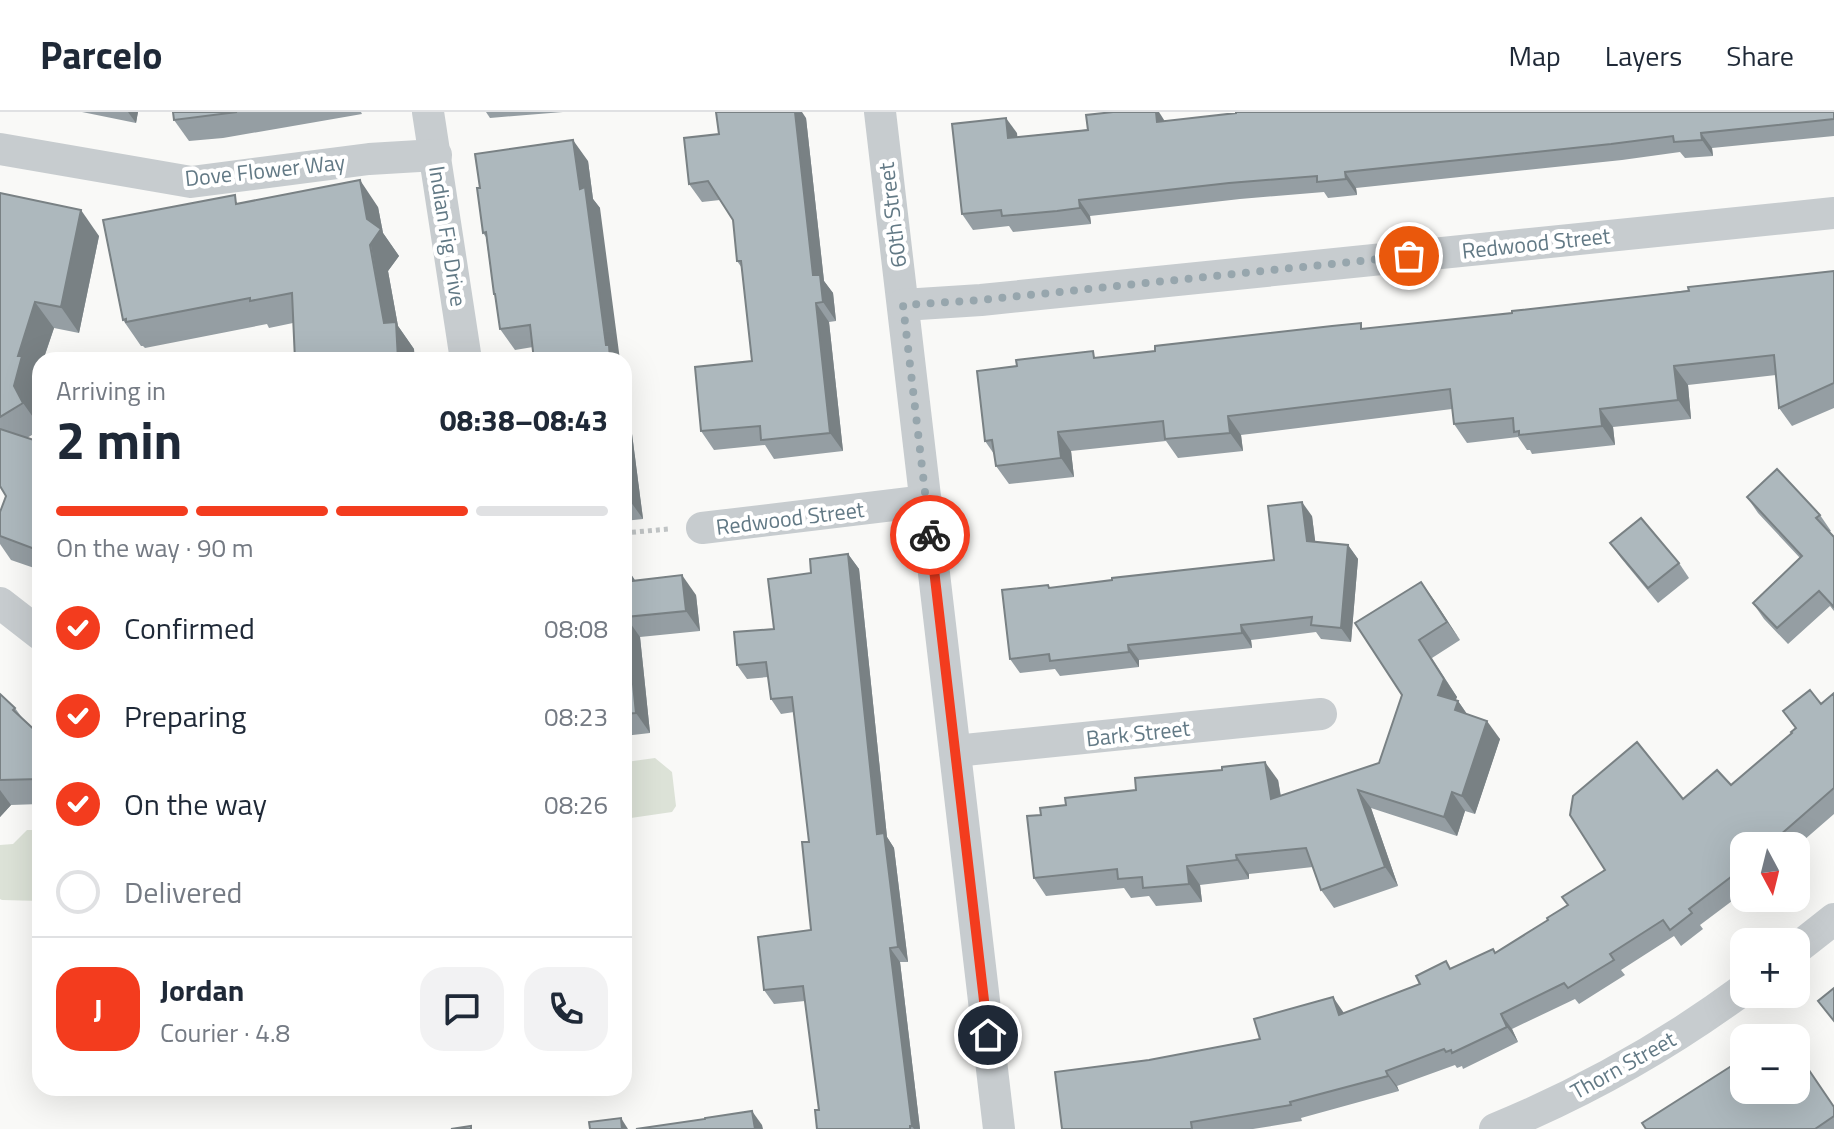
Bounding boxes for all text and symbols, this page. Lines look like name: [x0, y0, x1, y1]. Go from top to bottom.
text: Parcelo: [40, 26, 162, 84]
text: Map: [1508, 34, 1561, 77]
text: Layers: [1605, 34, 1682, 77]
text: Share: [1726, 34, 1794, 77]
street label: Dove Flower Way: [183, 145, 347, 195]
street label: 60th Street: [869, 160, 915, 270]
street label: Indian Fig Drive: [420, 163, 476, 309]
street label: Redwood Street: [1460, 218, 1612, 268]
pin: [1375, 222, 1443, 290]
icon: bag: [1387, 234, 1431, 278]
text: Arriving in: [56, 371, 166, 410]
text: 08:38–08:43: [440, 397, 608, 443]
text: 2 min: [56, 400, 182, 479]
street label: Redwood Street: [714, 492, 866, 544]
courier: [890, 495, 970, 575]
icon: bike: [908, 513, 952, 557]
text: On the way · 90 m: [56, 528, 254, 567]
text: Confirmed: [124, 605, 255, 651]
icon: check: [56, 606, 100, 650]
text: 08:08: [544, 609, 608, 648]
text: Preparing: [124, 693, 246, 739]
icon: check: [56, 694, 100, 738]
text: 08:23: [544, 697, 608, 736]
street label: Bark Street: [1084, 711, 1192, 755]
text: On the way: [124, 781, 267, 827]
icon: check: [56, 782, 100, 826]
text: 08:26: [544, 785, 608, 824]
north arrow: [1730, 832, 1810, 912]
map controls: [1730, 832, 1810, 1104]
text: Delivered: [124, 869, 242, 915]
button: +: [1730, 928, 1810, 1008]
text: Jordan: [160, 967, 244, 1013]
button: chat: [420, 967, 504, 1051]
button: phone: [524, 967, 608, 1051]
text: J: [93, 986, 103, 1032]
pin: [954, 1001, 1022, 1069]
text: Courier · 4.8: [160, 1013, 290, 1052]
icon: home: [966, 1013, 1010, 1057]
street label: Thorn Street: [1564, 1022, 1682, 1108]
button: −: [1730, 1024, 1810, 1104]

